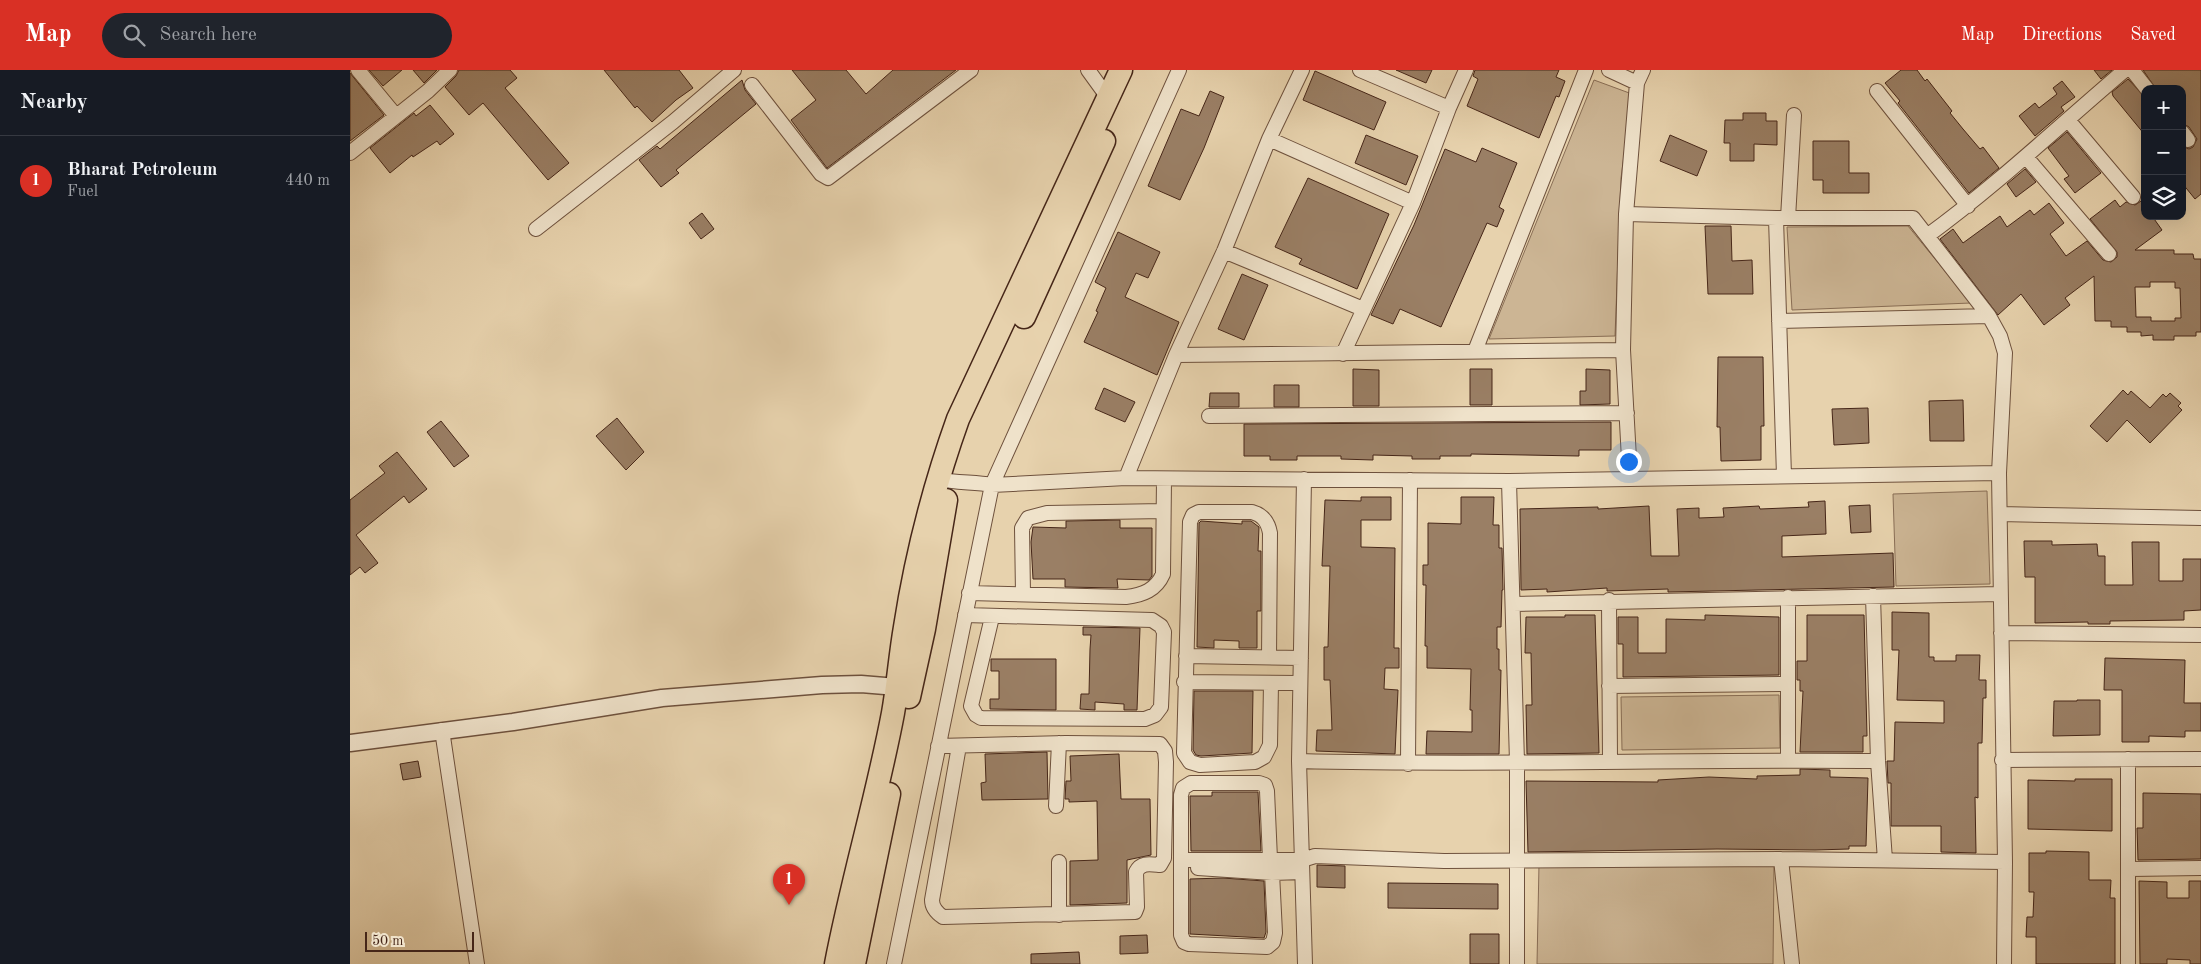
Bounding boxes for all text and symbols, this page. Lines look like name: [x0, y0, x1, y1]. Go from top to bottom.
search box: [102, 13, 452, 58]
icon: search: [120, 21, 148, 49]
text: Map: [25, 23, 72, 47]
text: Search here: [160, 26, 257, 45]
text: Map: [1961, 26, 1994, 44]
text: Directions: [2022, 26, 2102, 44]
text: Saved: [2130, 26, 2176, 44]
map controls: [2141, 85, 2186, 220]
button: +: [2141, 85, 2186, 130]
text: Nearby: [20, 92, 88, 113]
button: −: [2141, 130, 2186, 175]
text: Bharat Petroleum: [67, 161, 217, 180]
text: 1: [31, 173, 41, 189]
text: 440 m: [285, 173, 330, 189]
button: layers: [2141, 175, 2186, 220]
text: Fuel: [67, 184, 98, 200]
your location: [1616, 449, 1642, 475]
pin: 1: [773, 864, 805, 905]
scale bar: [365, 929, 474, 952]
text: 50 m: [372, 934, 403, 948]

